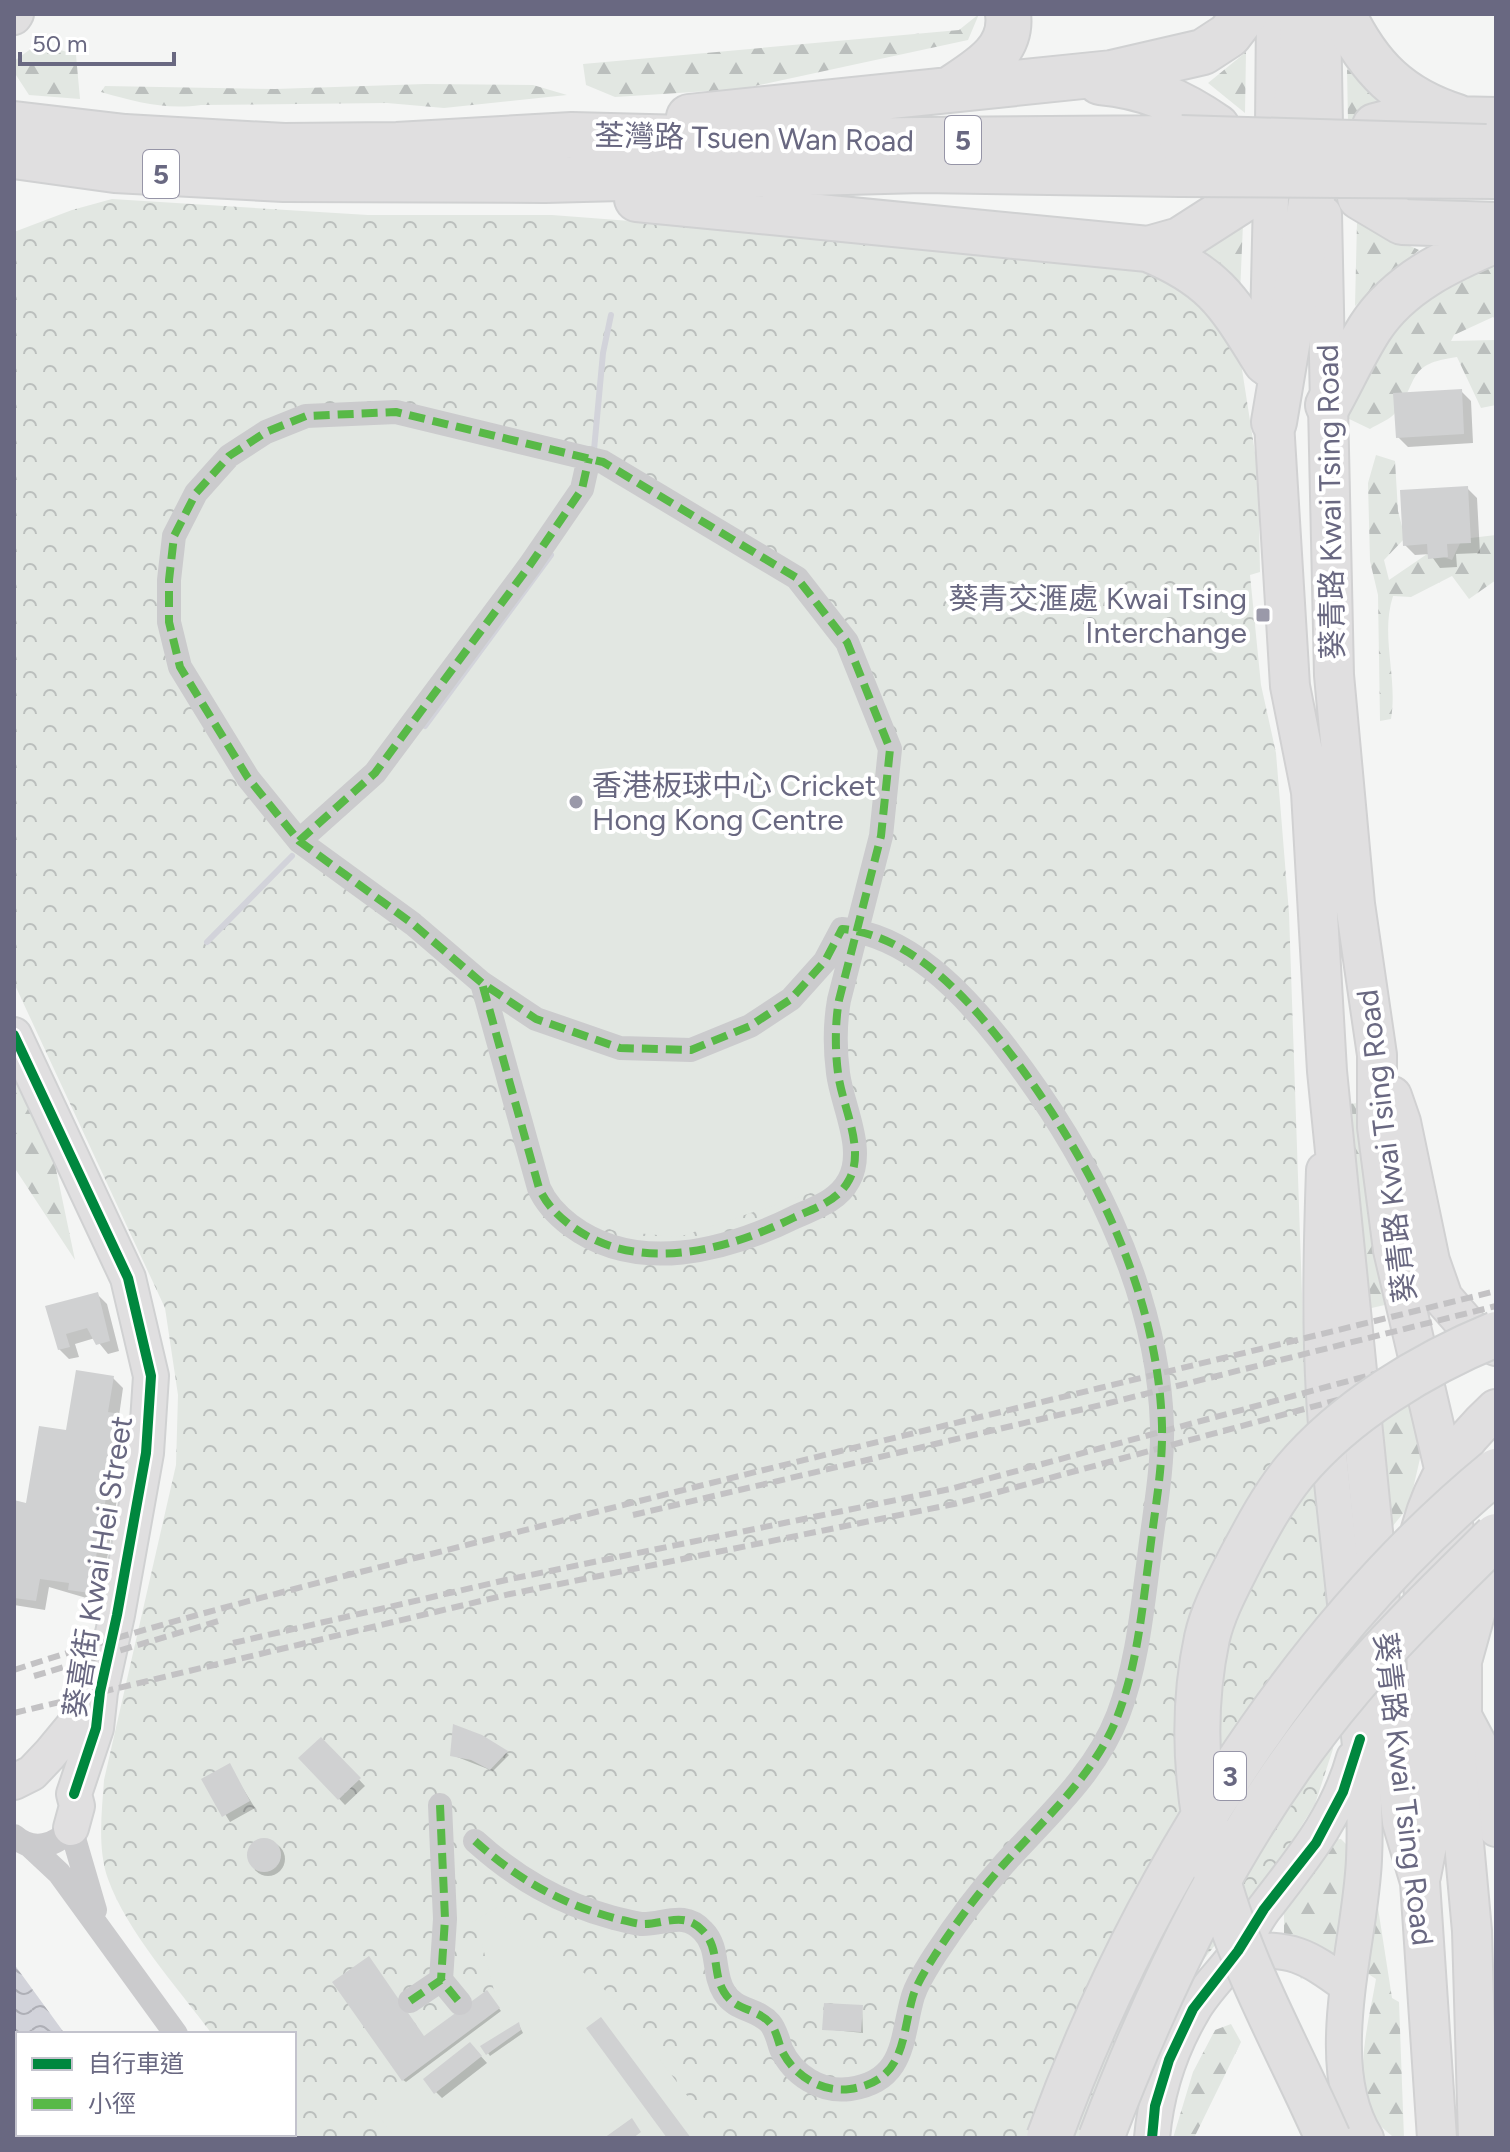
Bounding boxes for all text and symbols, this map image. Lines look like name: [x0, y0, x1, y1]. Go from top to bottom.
scale bar: [20, 16, 174, 66]
text: 50 m: [32, 29, 88, 58]
road number: 5: [945, 116, 981, 164]
street label: 荃灣路 Tsuen Wan Road: [594, 117, 914, 159]
road number: 5: [143, 150, 179, 198]
street label: 葵青路 Kwai Tsing Road: [1309, 344, 1351, 660]
place label: 葵青交滙處 Kwai Tsing Interchange: [948, 580, 1247, 651]
marker: 葵青交滙處 Kwai Tsing Interchange: [1254, 606, 1272, 624]
place label: 香港板球中心 Cricket Hong Kong Centre: [592, 767, 876, 838]
marker: 香港板球中心 Cricket Hong Kong Centre: [567, 793, 585, 811]
street label: 葵青路 Kwai Tsing Road: [1348, 987, 1424, 1305]
street label: 葵喜街 Kwai Hei Street: [56, 1413, 140, 1721]
street label: 葵青路 Kwai Tsing Road: [1366, 1630, 1442, 1948]
road number: 3: [1214, 1752, 1246, 1800]
legend: [16, 2032, 296, 2136]
text: 自行車道: [88, 2049, 184, 2078]
text: 小徑: [88, 2089, 136, 2118]

